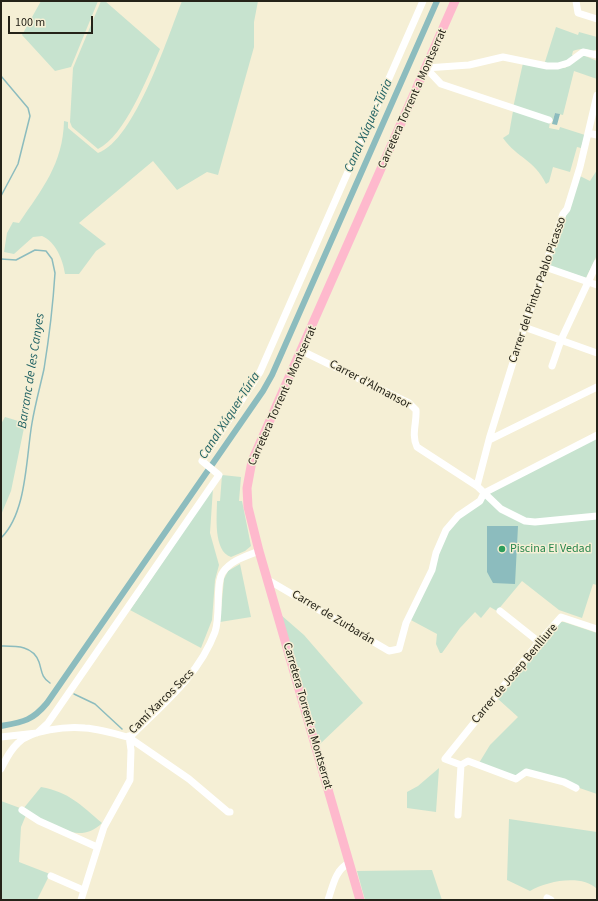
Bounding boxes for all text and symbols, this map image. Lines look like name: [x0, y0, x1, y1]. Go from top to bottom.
scale bar: [10, 8, 95, 34]
text: 100 m: [15, 14, 45, 31]
street label: Carretera Torrent a Montserrat: [376, 27, 450, 171]
water label: Canal Xúquer-Túria: [341, 77, 397, 175]
street label: Carrer del Pintor Pablo Picasso: [506, 215, 570, 365]
water label: Barranc de les Canyes: [15, 312, 49, 430]
street label: Carretera Torrent a Montserrat: [246, 324, 320, 468]
street label: Carrer d'Almansor: [327, 357, 413, 413]
water label: Canal Xúquer-Túria: [196, 370, 264, 462]
place label: Piscina El Vedad: [510, 542, 591, 556]
marker: Piscina El Vedad: [497, 544, 507, 554]
street label: Carrer de Zurbarán: [289, 587, 377, 649]
street label: Carrer de Josep Benlliure: [469, 621, 561, 727]
street label: Carretera Torrent a Montserrat: [279, 641, 335, 791]
street label: Camí Xarcos Secs: [126, 666, 198, 738]

